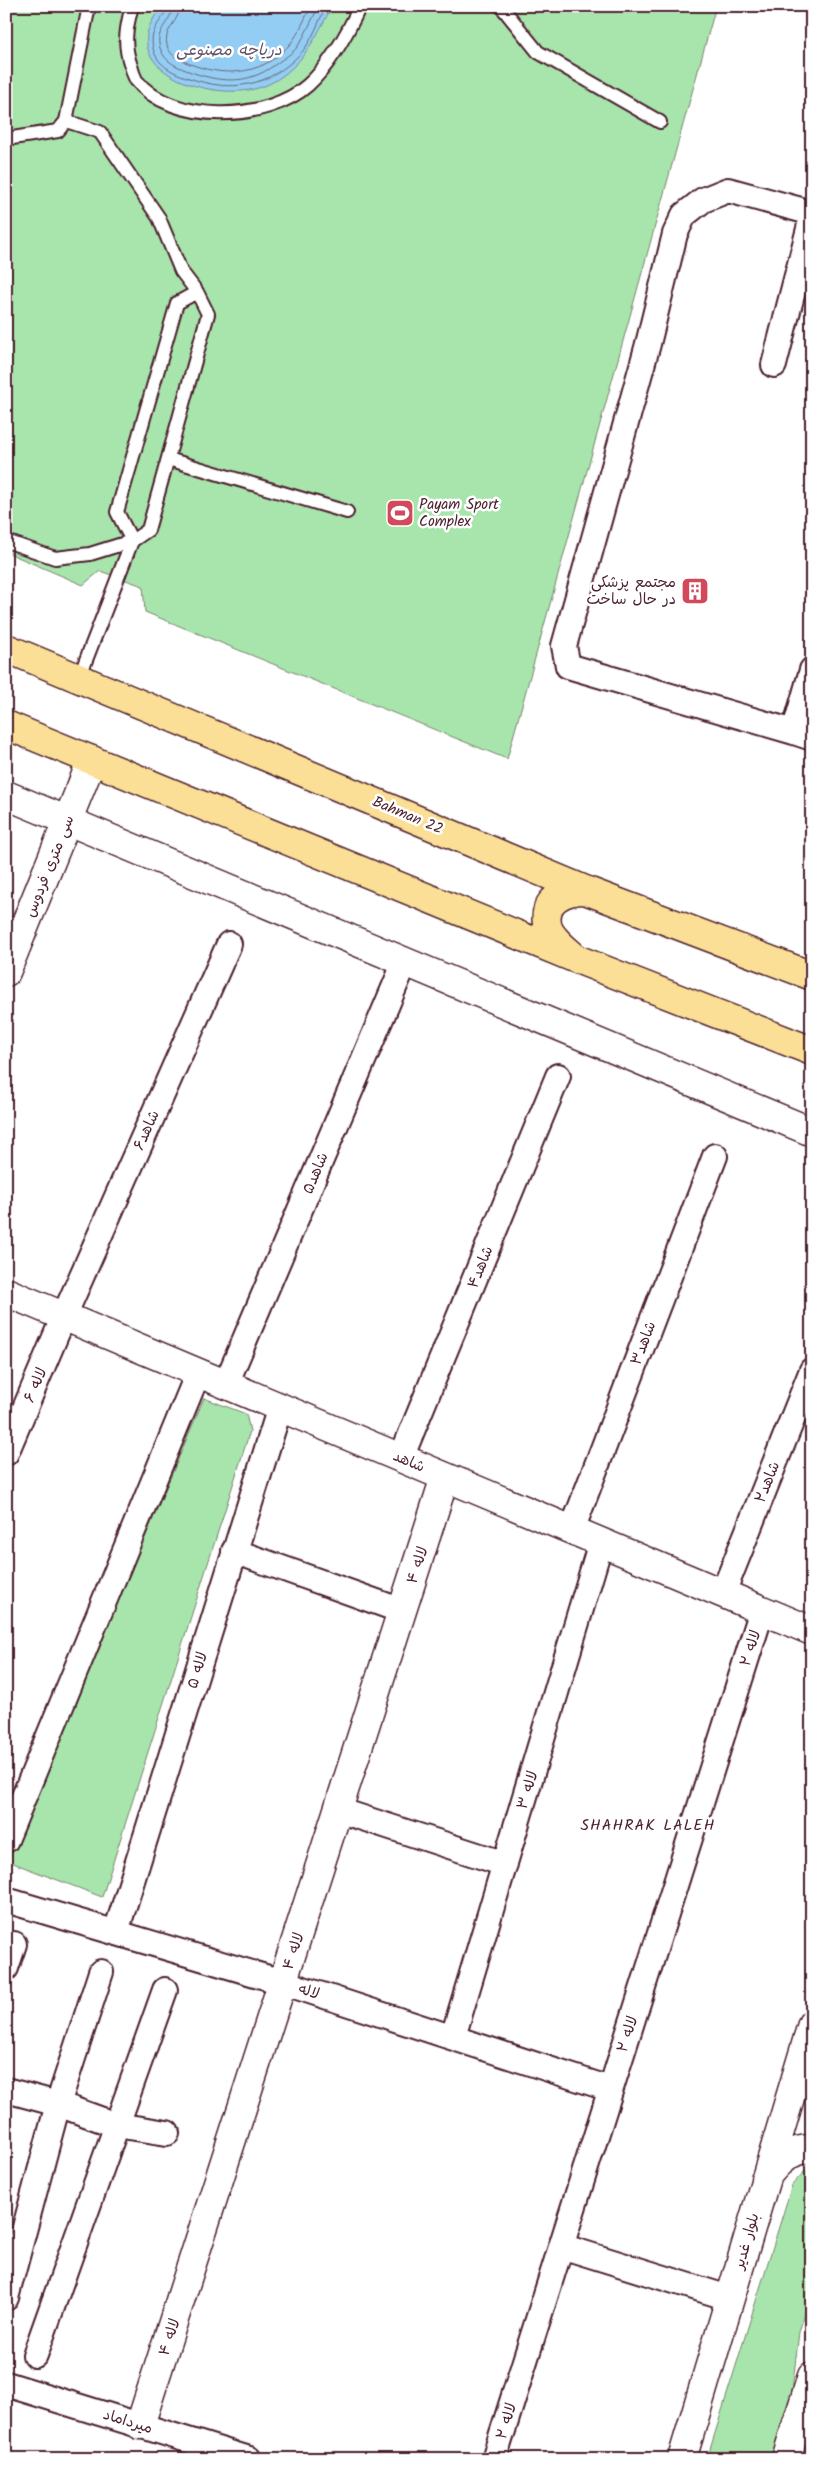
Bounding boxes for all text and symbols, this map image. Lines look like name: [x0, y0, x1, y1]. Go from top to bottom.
water label: دریاچه مصنوعی: [176, 38, 282, 63]
place label: Payam Sport Complex: [419, 493, 499, 534]
sports icon: Payam Sport Complex: [385, 498, 415, 528]
place label: مجتمع پزشکی در حال ساخت: [586, 571, 676, 612]
building icon: مجتمع پزشکی در حال ساخت: [680, 576, 710, 606]
street label: Bahman 22: [368, 790, 447, 842]
street label: سی متری فردوس: [19, 812, 81, 921]
street label: شاهد۶: [127, 1106, 166, 1154]
street label: شاهد۵: [296, 1149, 335, 1198]
street label: شاهد۴: [462, 1242, 500, 1292]
street label: شاهد۳: [625, 1318, 663, 1369]
street label: لاله ۶: [18, 1364, 54, 1407]
street label: شاهد: [389, 1444, 428, 1479]
street label: شاهد۲: [749, 1458, 787, 1507]
street label: لاله ۴: [401, 1543, 435, 1587]
street label: لاله ۲: [734, 1627, 768, 1670]
street label: لاله ۵: [181, 1649, 215, 1692]
street label: لاله ۳: [511, 1768, 545, 1813]
district label: SHAHRAK LALEH: [581, 1813, 715, 1838]
street label: لاله ۴: [277, 1929, 311, 1973]
street label: لاله: [295, 1977, 322, 2007]
street label: لاله ۲: [611, 2013, 645, 2056]
street label: بلوار غدیر: [727, 2210, 766, 2274]
street label: لاله ۴: [153, 2315, 187, 2359]
street label: لاله ۲: [490, 2400, 524, 2443]
street label: میرداماد: [100, 2403, 156, 2441]

